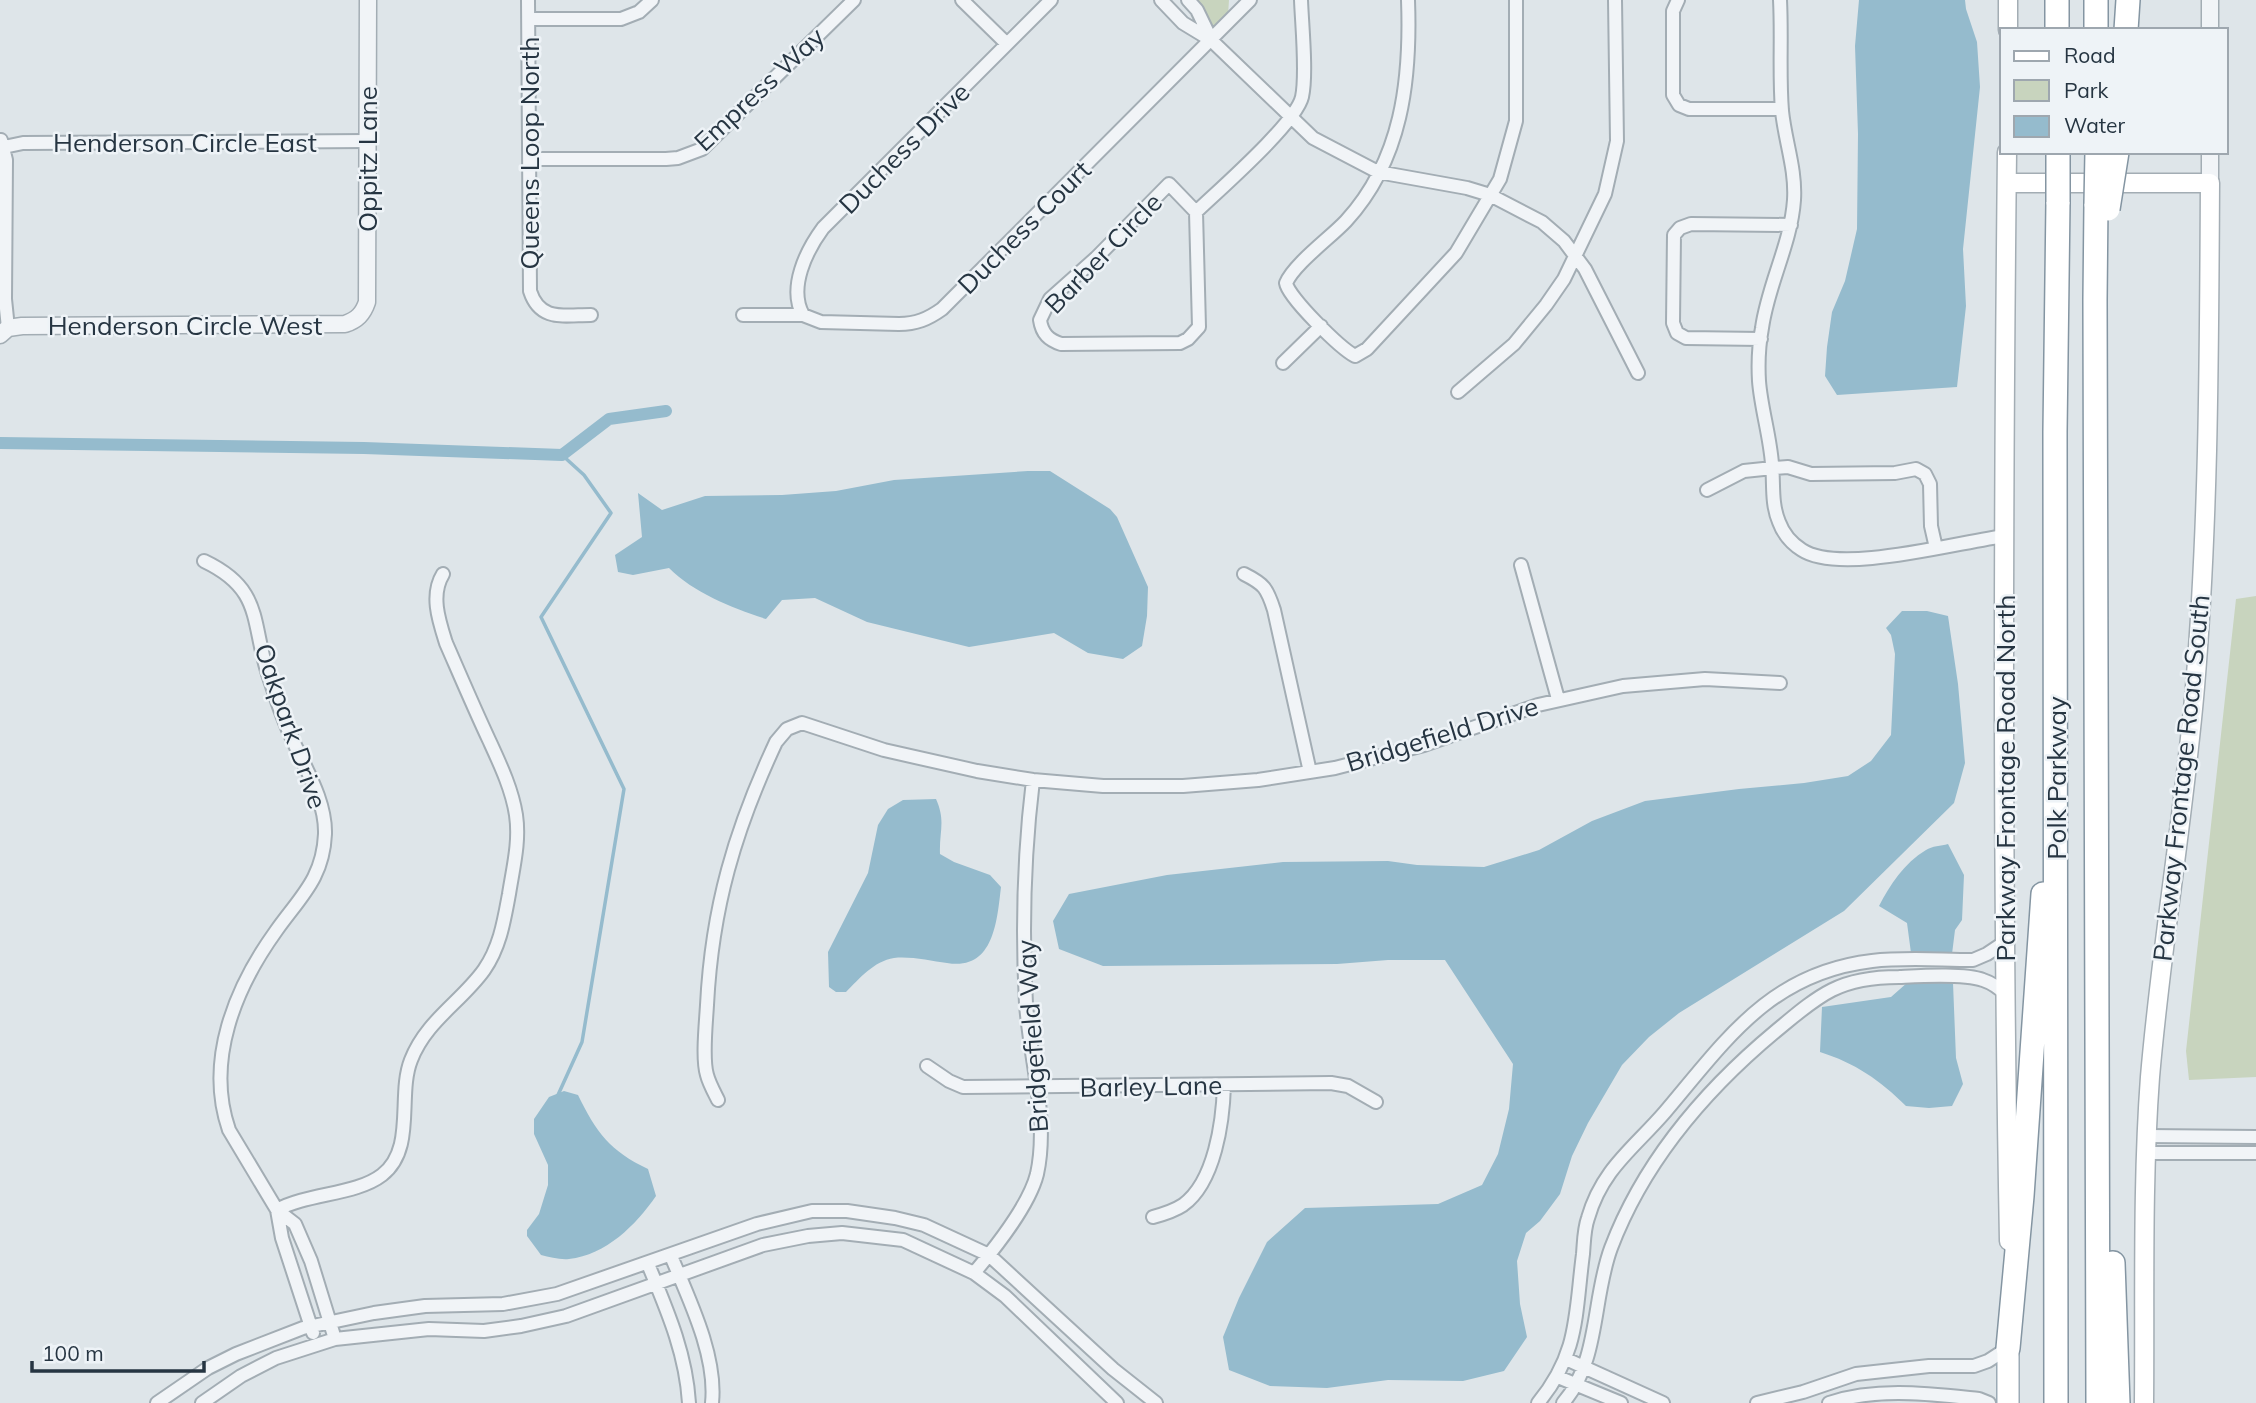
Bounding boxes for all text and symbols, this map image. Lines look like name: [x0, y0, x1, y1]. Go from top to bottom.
street label: Empress Way: [687, 20, 831, 158]
legend: [2000, 28, 2228, 154]
street label: Queens Loop North: [513, 36, 546, 270]
text: Road: [2064, 42, 2115, 68]
street label: Duchess Drive: [831, 75, 977, 221]
text: Park: [2064, 77, 2108, 103]
street label: Oppitz Lane: [351, 86, 384, 232]
text: Water: [2064, 112, 2125, 138]
street label: Henderson Circle East: [53, 126, 317, 159]
street label: Duchess Court: [950, 153, 1098, 301]
street label: Barber Circle: [1037, 186, 1169, 320]
street label: Henderson Circle West: [48, 309, 322, 342]
street label: Parkway Frontage Road South: [2145, 593, 2217, 963]
street label: Parkway Frontage Road North: [1989, 595, 2022, 961]
street label: Oakpark Drive: [247, 639, 335, 813]
street label: Bridgefield Drive: [1342, 689, 1542, 779]
street label: Polk Parkway: [2040, 696, 2073, 860]
street label: Bridgefield Way: [1009, 938, 1055, 1133]
street label: Barley Lane: [1079, 1068, 1223, 1104]
scale bar: [32, 1330, 203, 1374]
text: 100 m: [42, 1340, 104, 1366]

